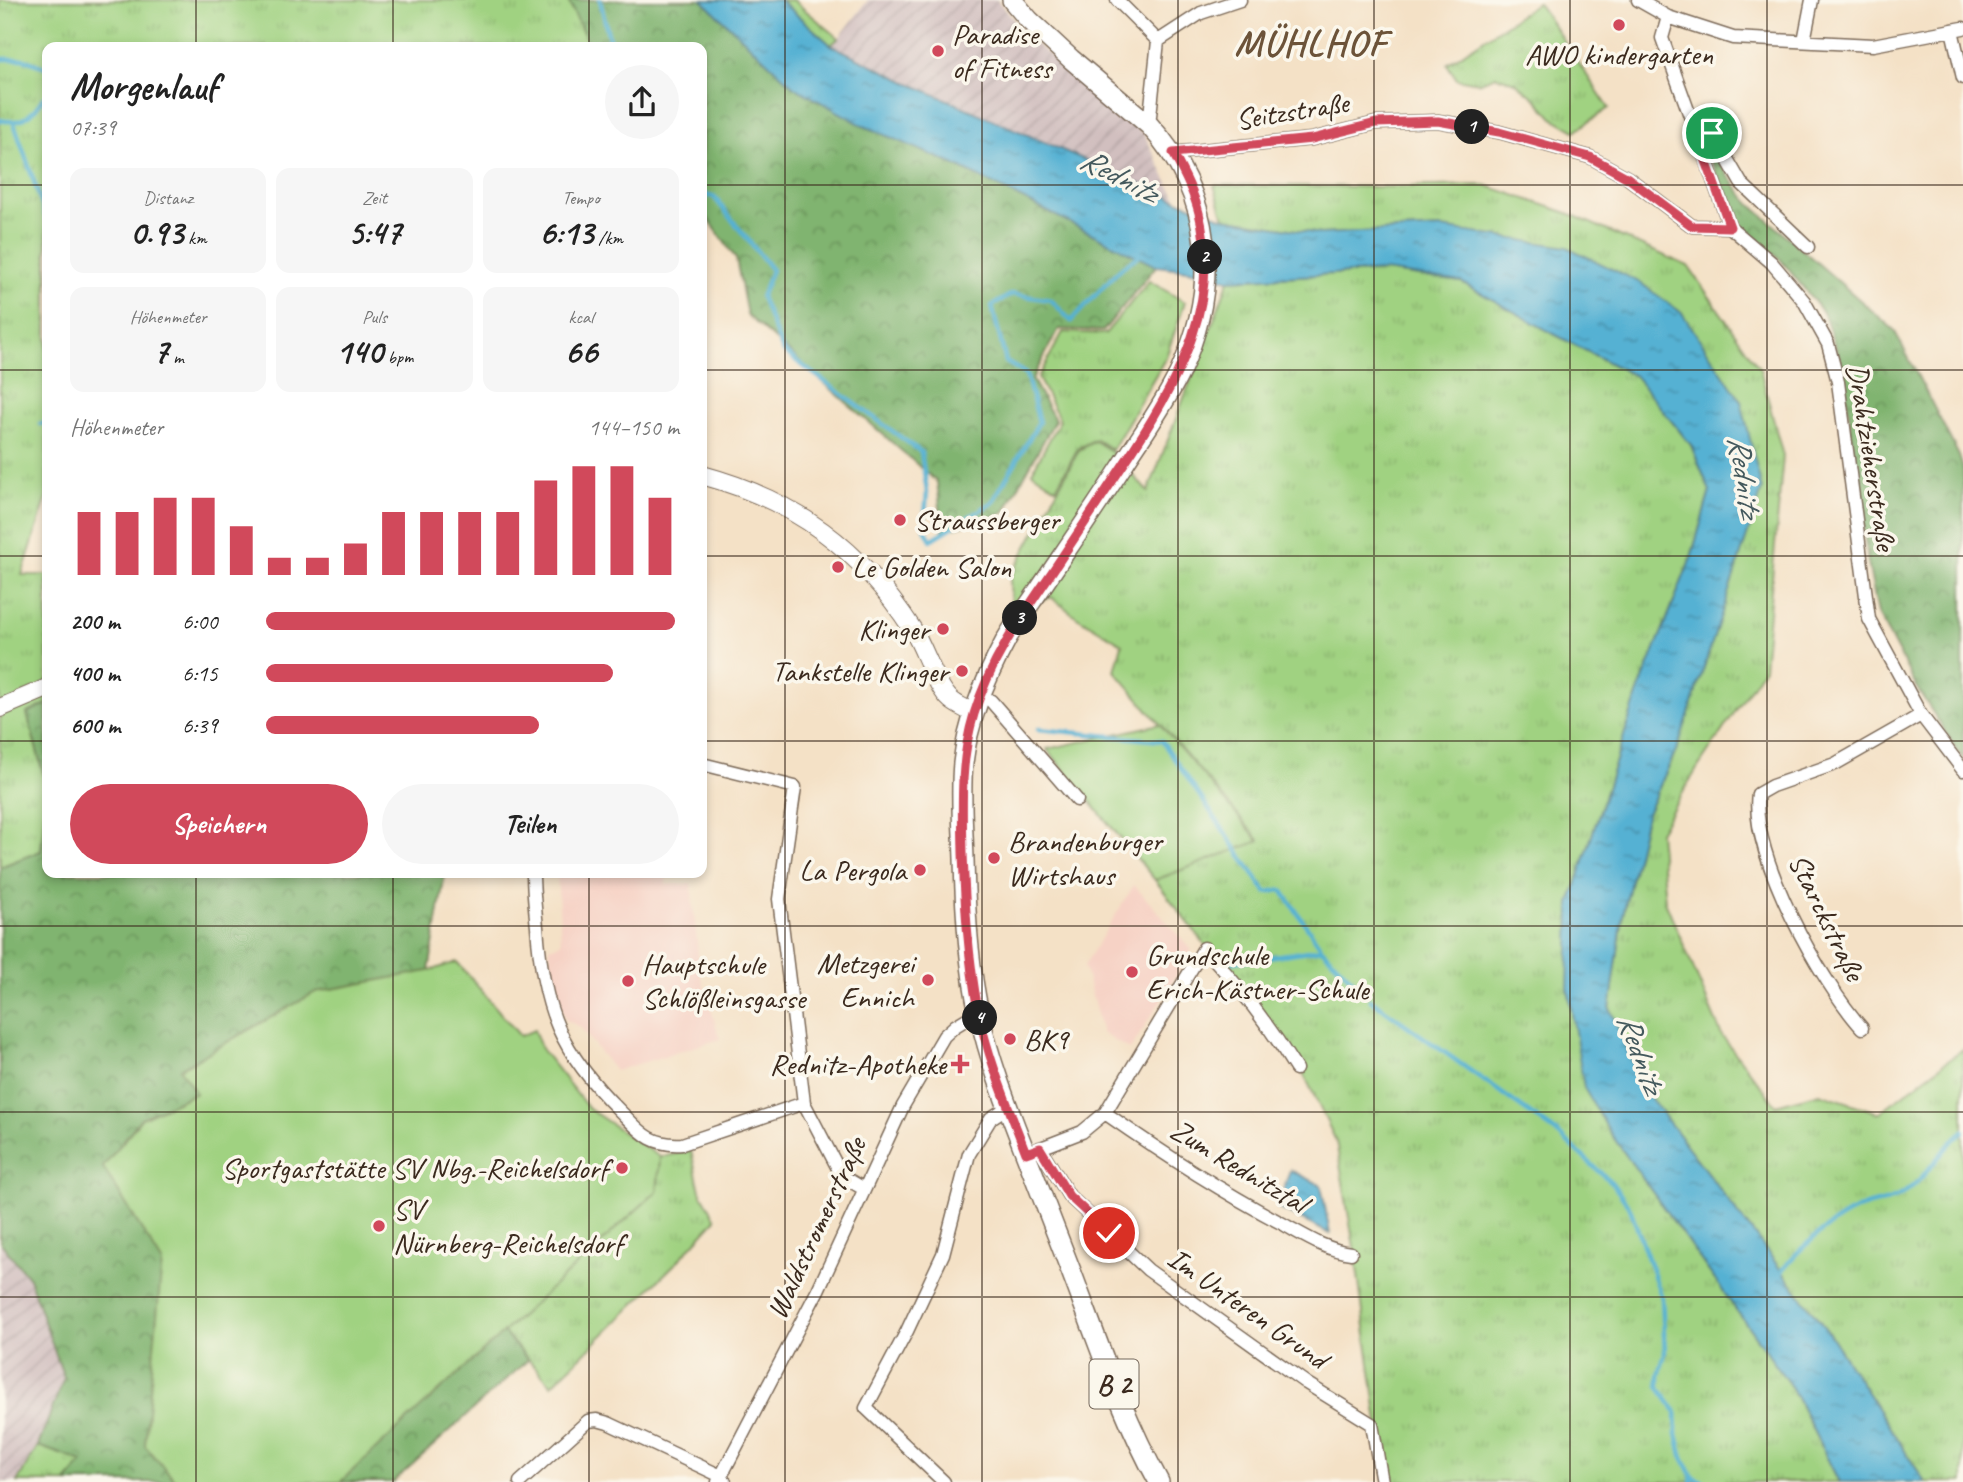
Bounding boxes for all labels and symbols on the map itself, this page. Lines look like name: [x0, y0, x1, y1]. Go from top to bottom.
place label: Paradise of Fitness: [952, 15, 1054, 87]
marker: AWO kindergarten: [1611, 17, 1627, 33]
district label: MÜHLHOF: [1235, 19, 1393, 66]
place label: AWO kindergarten: [1525, 35, 1713, 73]
marker: Paradise of Fitness: [930, 43, 946, 59]
street label: Seitzstraße: [1233, 83, 1353, 139]
pin: [1682, 103, 1742, 163]
pin: 1: [1454, 110, 1490, 144]
water label: Rednitz: [1074, 138, 1169, 214]
pin: 2: [1188, 240, 1222, 274]
street label: Drahtzieherstraße: [1838, 361, 1906, 555]
water label: Rednitz: [1718, 433, 1772, 524]
place label: Straussberger: [914, 501, 1062, 539]
marker: Straussberger: [892, 512, 908, 528]
place label: Le Golden Salon: [852, 548, 1012, 586]
marker: Le Golden Salon: [830, 559, 846, 575]
pin: 3: [1002, 600, 1038, 636]
place label: Klinger: [858, 610, 932, 648]
marker: Klinger: [935, 621, 951, 637]
place label: Tankstelle Klinger: [772, 652, 951, 690]
marker: Tankstelle Klinger: [954, 663, 970, 679]
place label: Brandenburger Wirtshaus: [1008, 822, 1164, 894]
street label: Starckstraße: [1780, 847, 1875, 989]
marker: Brandenburger Wirtshaus: [986, 850, 1002, 866]
place label: La Pergola: [799, 851, 908, 889]
marker: La Pergola: [912, 862, 928, 878]
place label: Grundschule Erich-Kästner-Schule: [1146, 936, 1371, 1008]
place label: Metzgerei Ennich: [817, 944, 917, 1016]
place label: Hauptschule Schlößleinsgasse: [642, 945, 807, 1017]
marker: Grundschule Erich-Kästner-Schule: [1124, 964, 1140, 980]
marker: Metzgerei Ennich: [920, 972, 936, 988]
marker: Hauptschule Schlößleinsgasse: [620, 973, 636, 989]
pin: 4: [962, 1000, 998, 1036]
water label: Rednitz: [1608, 1008, 1676, 1103]
place label: BK9: [1024, 1020, 1070, 1058]
marker: BK9: [1002, 1031, 1018, 1047]
place label: Rednitz-Apotheke: [769, 1045, 948, 1083]
marker: Rednitz-Apotheke: [952, 1056, 968, 1072]
street label: Zum Rednitztal: [1164, 1110, 1319, 1224]
street label: Waldstromerstraße: [757, 1129, 876, 1325]
place label: Sportgaststätte SV Nbg.-Reichelsdorf: [222, 1149, 614, 1187]
marker: Sportgaststätte SV Nbg.-Reichelsdorf: [614, 1160, 630, 1176]
place label: SV Nürnberg-Reichelsdorf: [393, 1190, 629, 1262]
pin: [1079, 1203, 1139, 1263]
marker: SV Nürnberg-Reichelsdorf: [371, 1218, 387, 1234]
street label: Im Unteren Grund: [1161, 1239, 1339, 1380]
road number: B 2: [1090, 1360, 1138, 1408]

